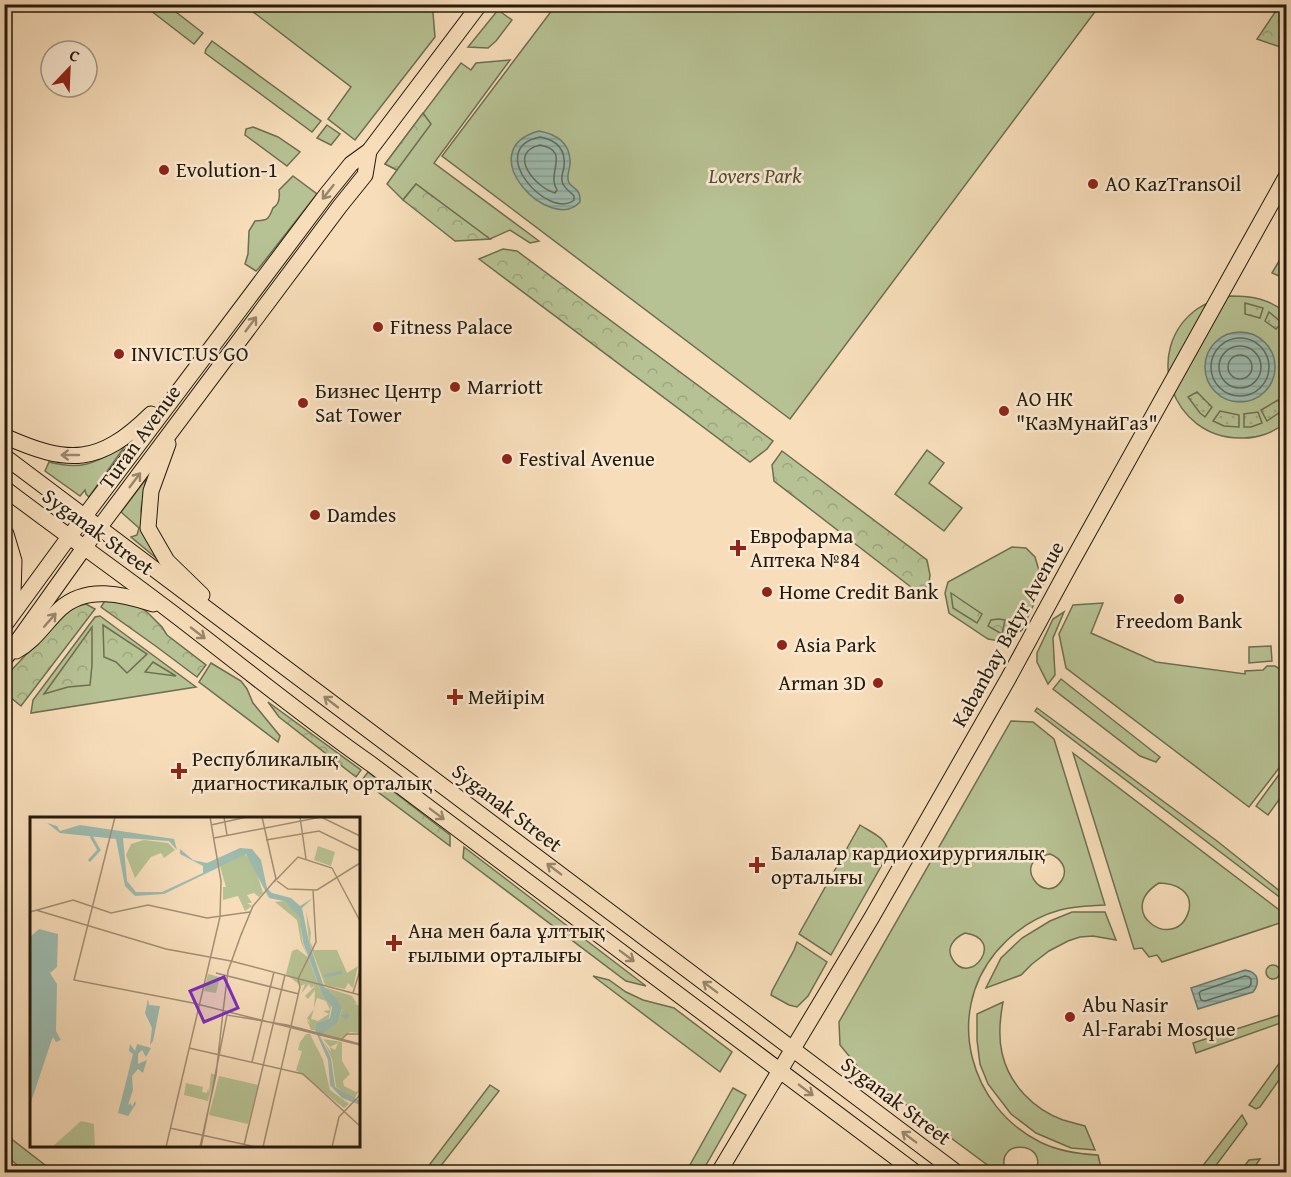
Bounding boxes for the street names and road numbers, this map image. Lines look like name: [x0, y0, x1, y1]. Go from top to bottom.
street label: Turan Avenue: [91, 378, 188, 495]
street label: Syganak Street: [36, 480, 161, 583]
street label: Kabanbay Batyr Avenue: [944, 535, 1072, 732]
street label: Syganak Street: [446, 756, 569, 860]
street label: Syganak Street: [835, 1049, 958, 1153]

